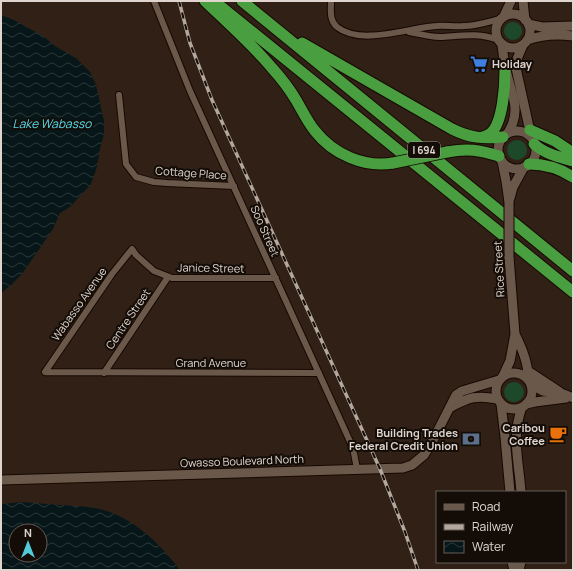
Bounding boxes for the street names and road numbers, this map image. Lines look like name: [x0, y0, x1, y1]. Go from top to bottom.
road number: I 694: [408, 142, 440, 158]
street label: Cottage Place: [155, 163, 228, 183]
street label: Soo Street: [248, 203, 283, 259]
street label: Rice Street: [490, 240, 507, 298]
street label: Janice Street: [177, 259, 245, 276]
street label: Wabasso Avenue: [48, 264, 110, 343]
street label: Centre Street: [102, 286, 153, 352]
street label: Grand Avenue: [176, 355, 247, 370]
street label: Owasso Boulevard North: [180, 451, 304, 470]

